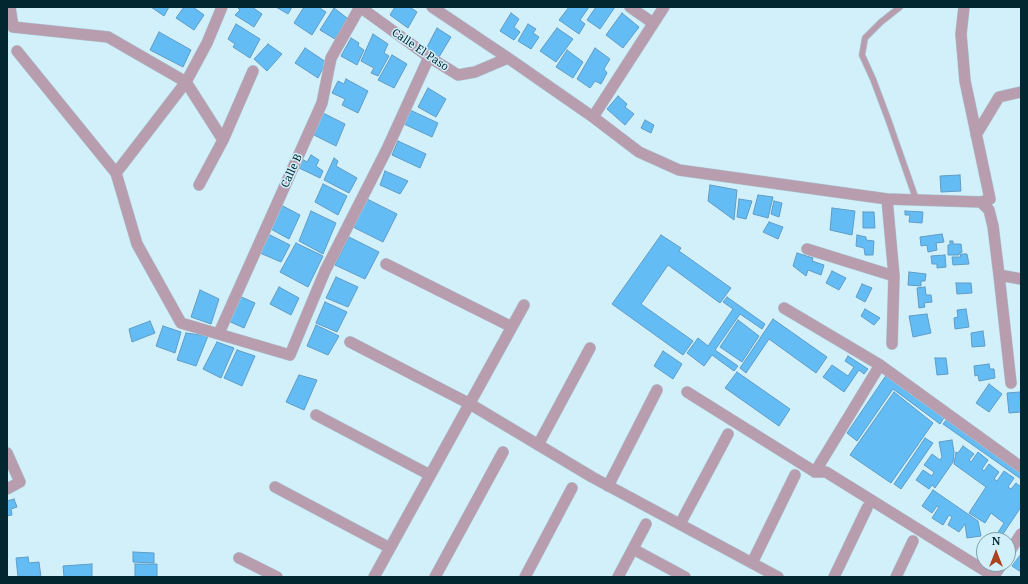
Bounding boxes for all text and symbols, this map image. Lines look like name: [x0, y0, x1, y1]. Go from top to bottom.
street label: Calle El Paso: [389, 26, 451, 74]
street label: Calle B: [279, 152, 305, 190]
north arrow: [976, 532, 1016, 572]
text: N: [992, 533, 1000, 548]

